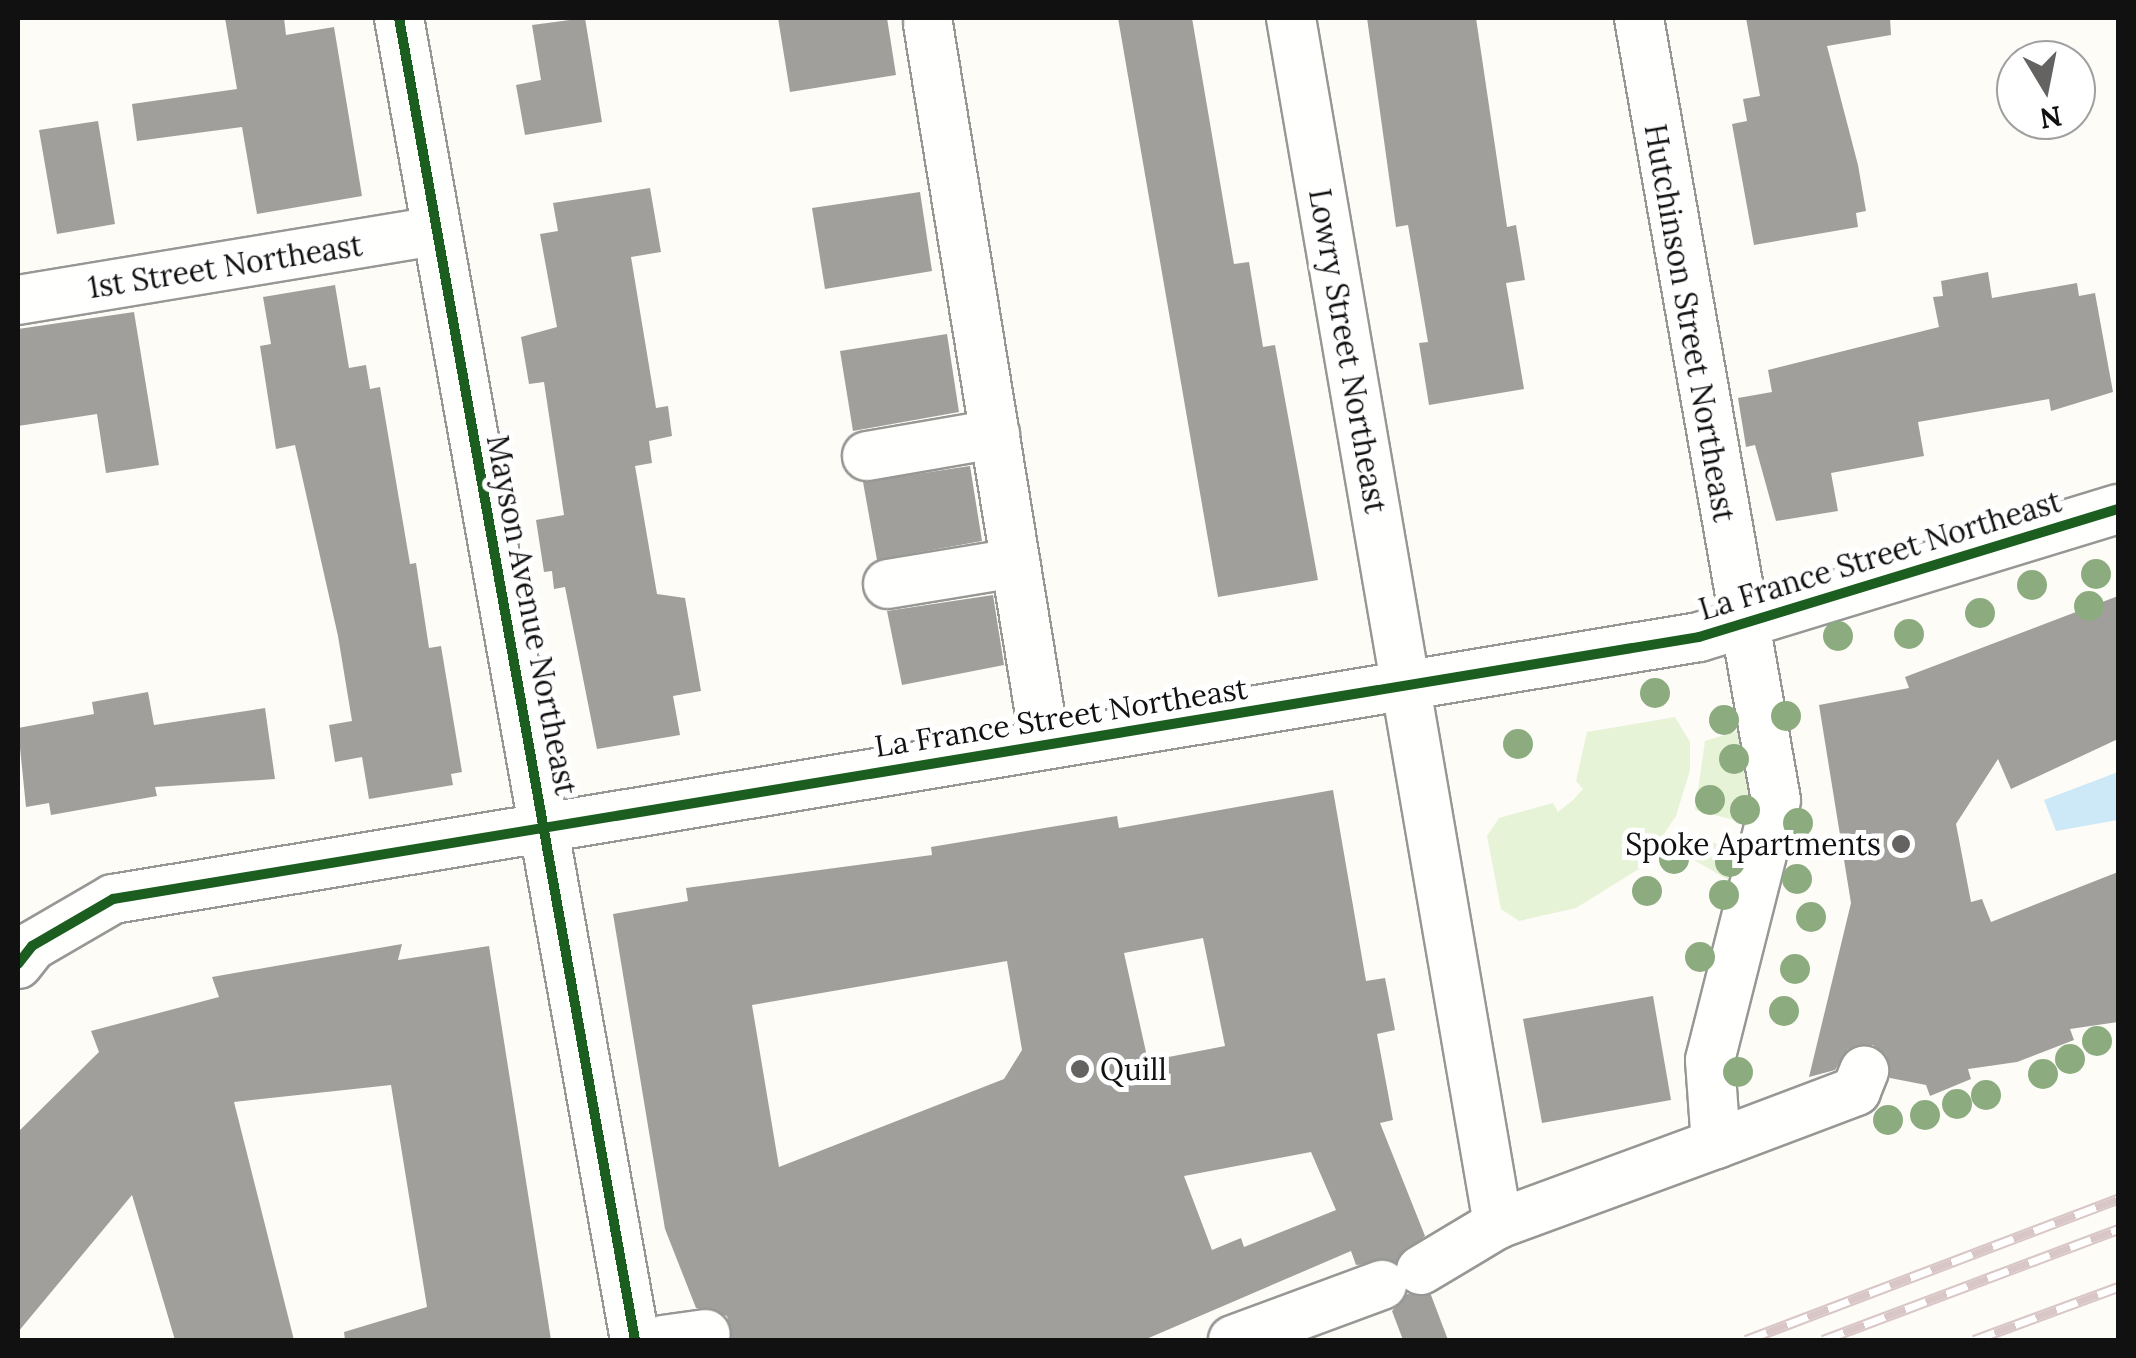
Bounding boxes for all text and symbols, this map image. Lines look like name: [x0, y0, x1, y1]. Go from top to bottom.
north arrow: [1996, 40, 2096, 140]
text: N: [2037, 98, 2065, 137]
street label: Hutchinson Street Northeast: [1637, 121, 1743, 525]
street label: Lowry Street Northeast: [1302, 186, 1394, 516]
street label: 1st Street Northeast: [85, 227, 365, 305]
street label: Mayson Avenue Northeast: [479, 432, 585, 798]
street label: La France Street Northeast: [1694, 483, 2066, 627]
street label: La France Street Northeast: [872, 670, 1250, 764]
place label: Spoke Apartments: [1625, 826, 1881, 862]
marker: Spoke Apartments: [1890, 833, 1912, 855]
place label: Quill: [1100, 1051, 1167, 1087]
marker: Quill: [1069, 1058, 1091, 1080]

